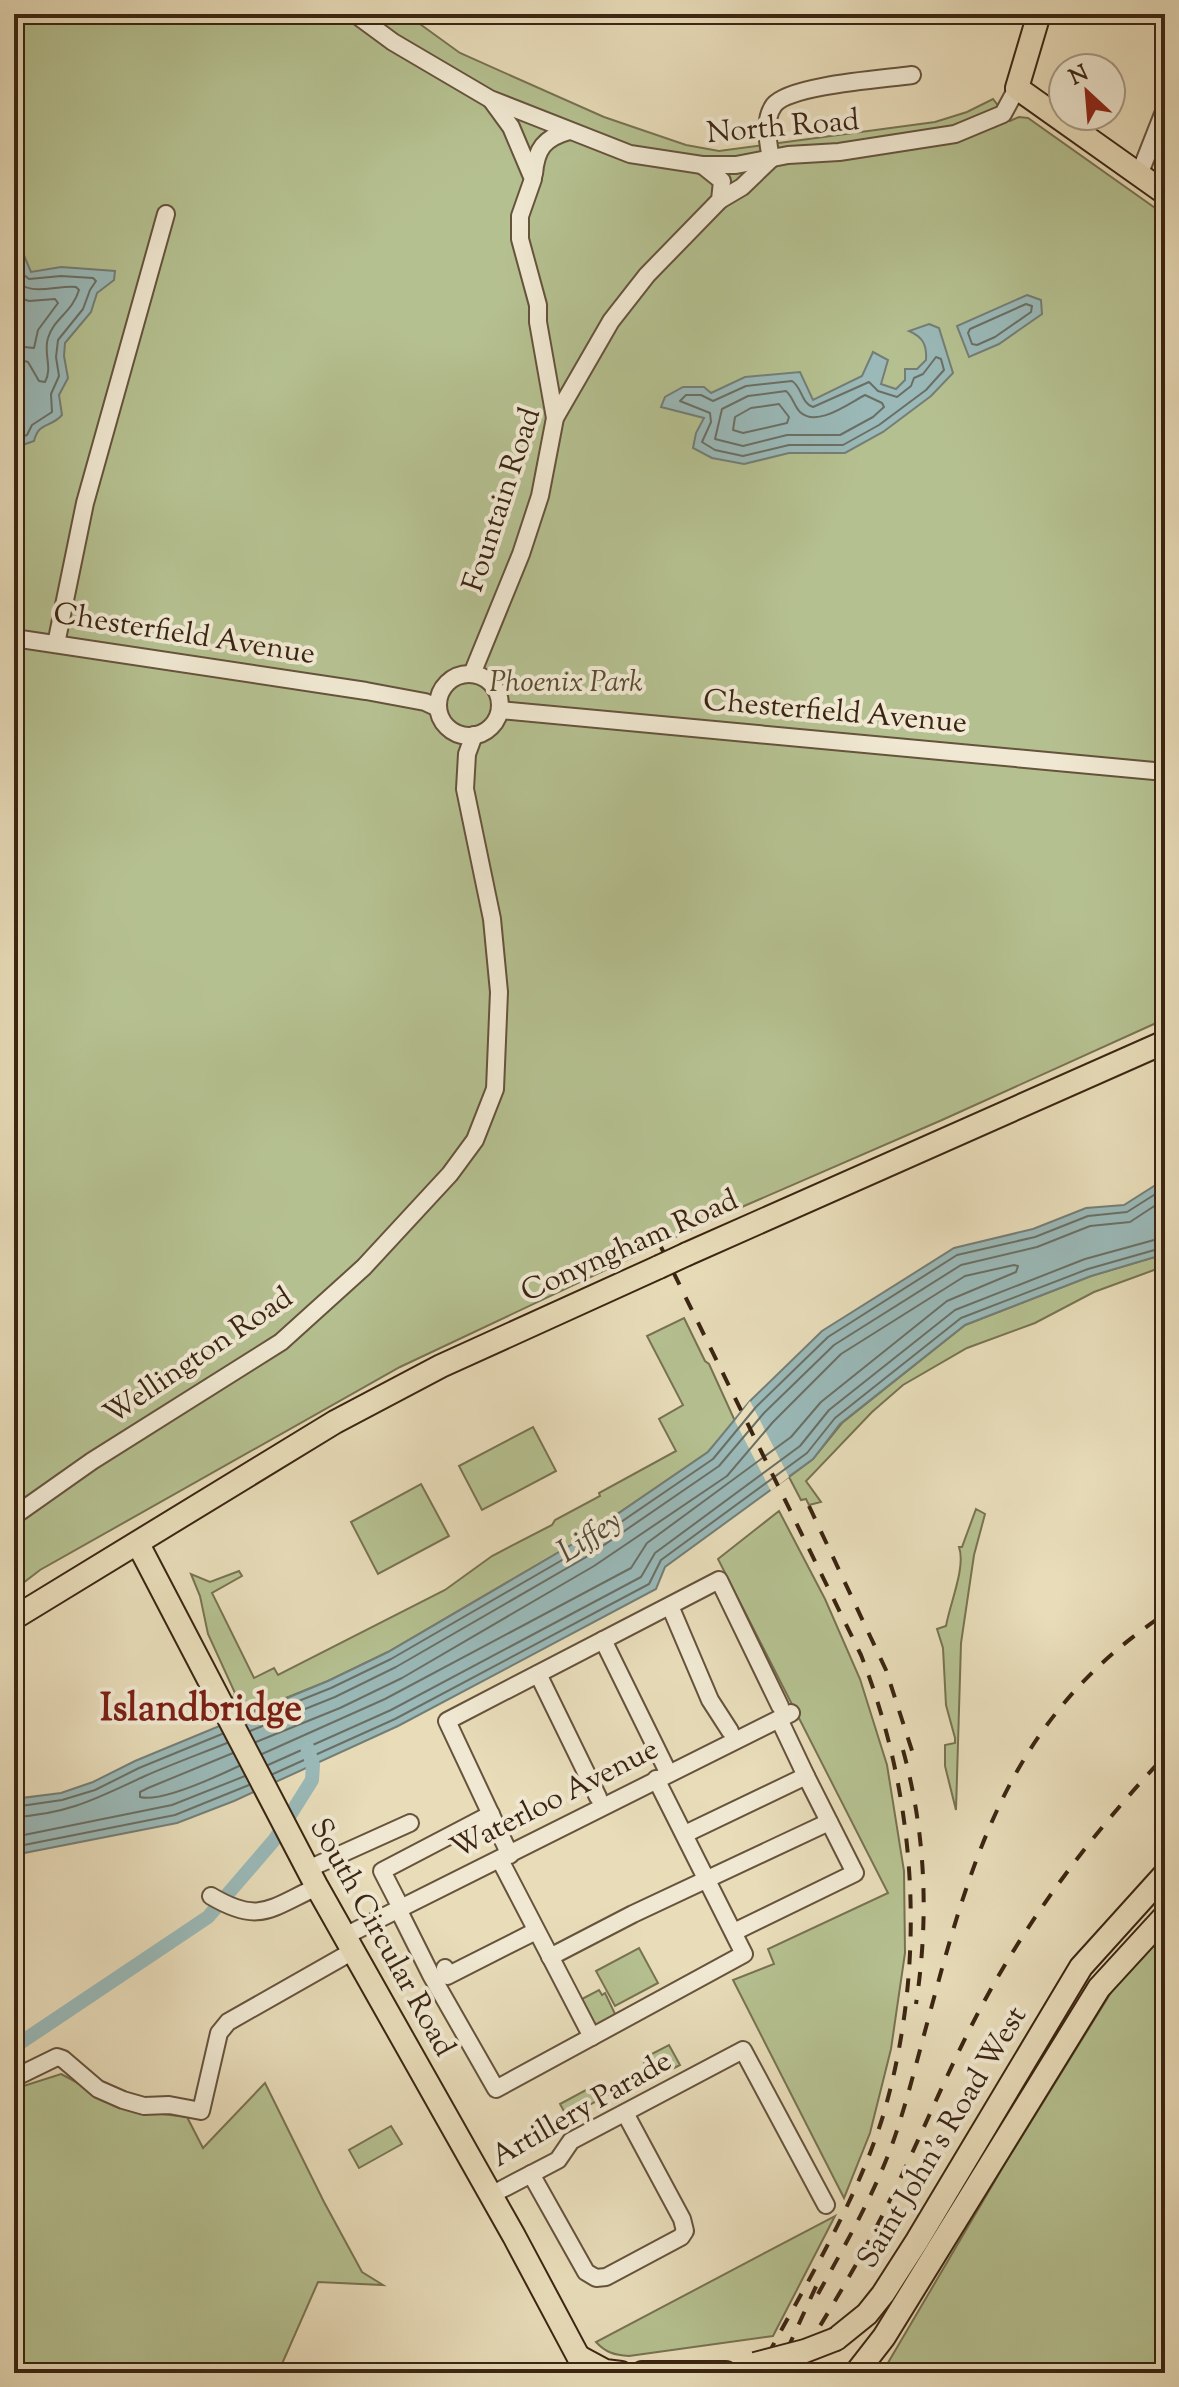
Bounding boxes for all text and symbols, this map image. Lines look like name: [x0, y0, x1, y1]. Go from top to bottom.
north arrow: [1047, 52, 1127, 132]
text: N: [1065, 58, 1095, 95]
street label: North Road: [705, 100, 861, 156]
street label: Fountain Road: [453, 402, 553, 598]
street label: Chesterfield Avenue: [50, 593, 318, 677]
park label: Phoenix Park: [489, 662, 643, 705]
street label: Chesterfield Avenue: [701, 680, 969, 746]
street label: Conyngham Road: [515, 1180, 746, 1314]
street label: Wellington Road: [96, 1278, 302, 1436]
water label: Liffey: [549, 1500, 631, 1576]
district label: Islandbridge: [100, 1684, 302, 1738]
street label: Waterloo Avenue: [444, 1729, 666, 1871]
street label: South Circular Road: [297, 1811, 465, 2065]
street label: Saint John's Road West: [848, 1999, 1038, 2277]
street label: Artillery Parade: [484, 2041, 680, 2179]

